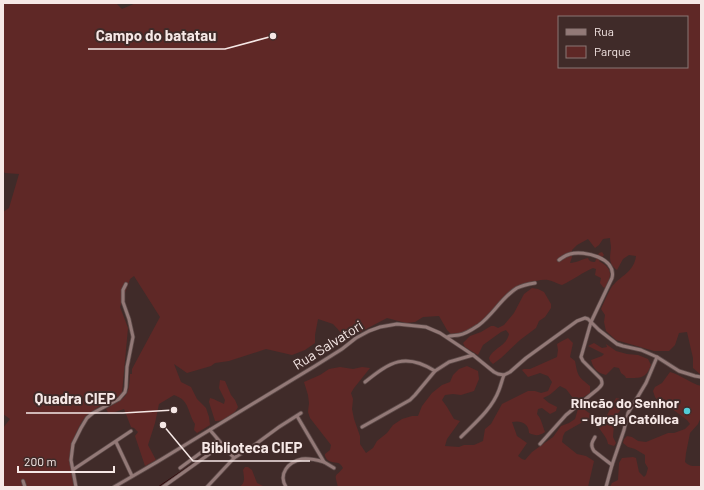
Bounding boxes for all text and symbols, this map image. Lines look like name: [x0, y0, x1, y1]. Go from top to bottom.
legend: [558, 16, 688, 68]
callout: Campo do batatau: [88, 22, 225, 49]
text: Rua: [594, 24, 614, 38]
text: Campo do batatau: [96, 26, 216, 44]
text: Parque: [594, 44, 631, 58]
street label: Rua Salvatori: [290, 316, 366, 373]
callout: Quadra CIEP: [26, 386, 123, 413]
text: Quadra CIEP: [35, 389, 115, 407]
place label: Rincão do Senhor - Igreja Católica: [571, 394, 680, 427]
marker: Rincão do Senhor - Igreja Católica: [682, 406, 692, 416]
callout: Biblioteca CIEP: [193, 434, 310, 461]
text: Biblioteca CIEP: [202, 438, 302, 456]
scale bar: [18, 448, 114, 474]
text: 200 m: [24, 454, 56, 468]

